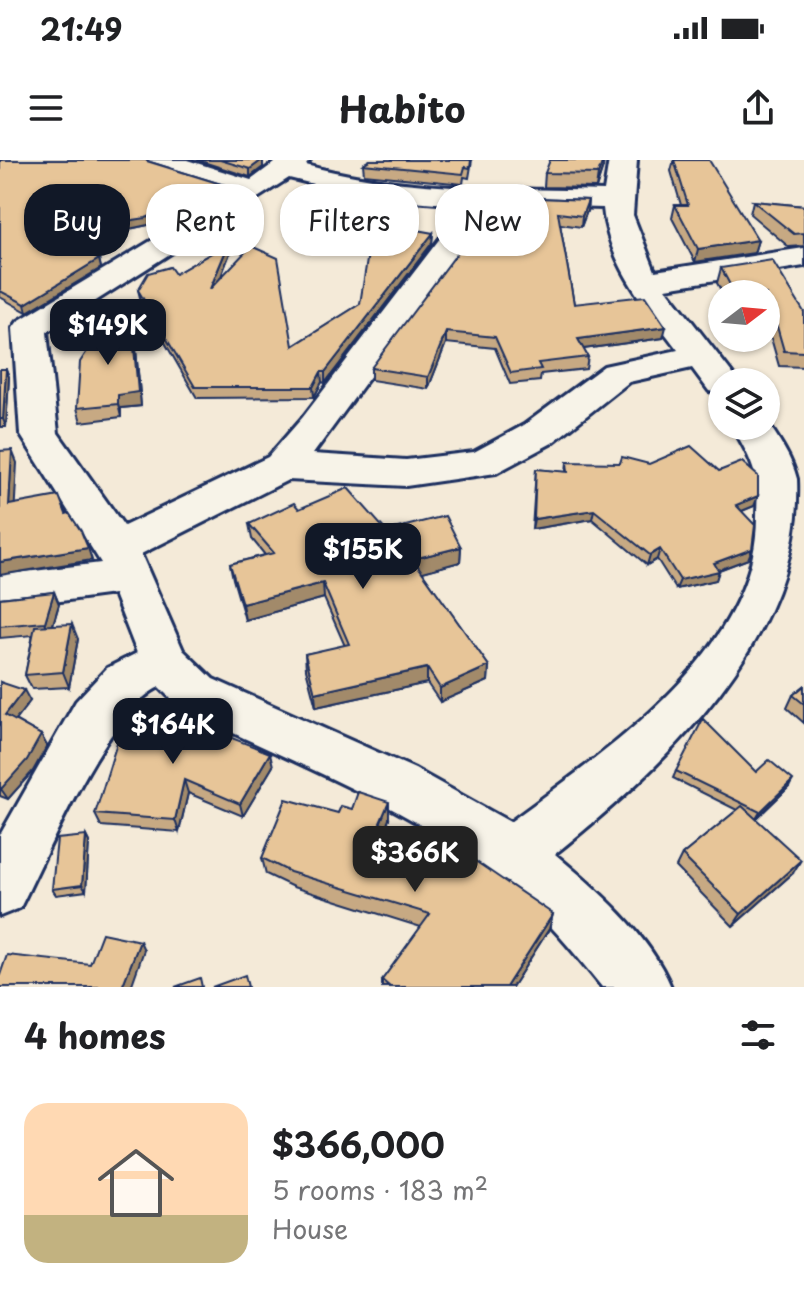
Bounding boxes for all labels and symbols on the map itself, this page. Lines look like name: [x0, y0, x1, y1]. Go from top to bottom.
north arrow: [708, 280, 780, 352]
pin: $149K: [52, 299, 164, 367]
pin: $155K: [307, 523, 419, 591]
pin: $164K: [117, 698, 229, 766]
pin: $366K: [359, 826, 471, 894]

